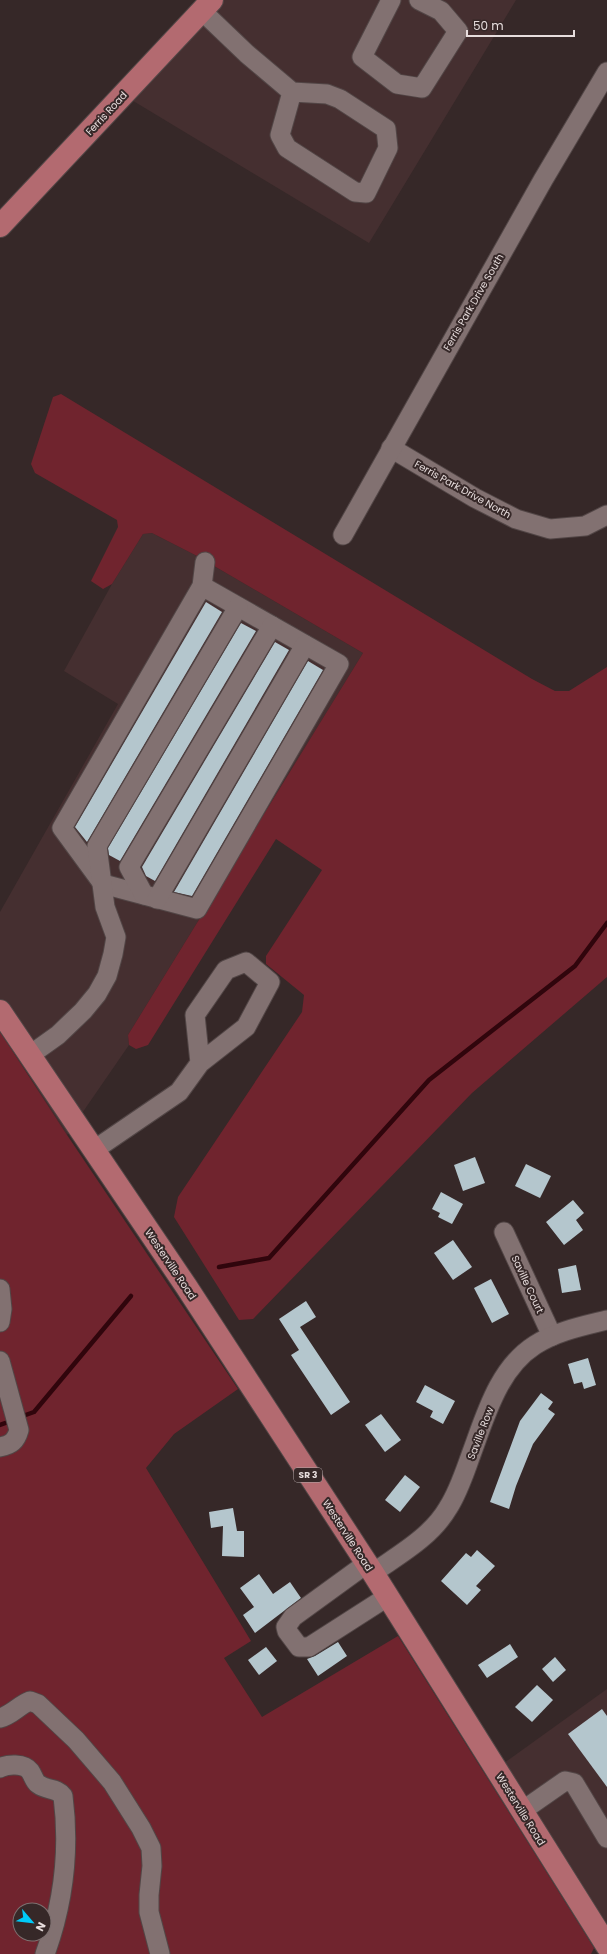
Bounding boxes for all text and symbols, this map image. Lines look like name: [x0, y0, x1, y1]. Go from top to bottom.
scale bar: [467, 12, 574, 38]
text: 50 m: [473, 17, 504, 34]
street label: Ferris Road: [82, 88, 131, 139]
street label: Ferris Park Drive South: [440, 251, 507, 353]
street label: Ferris Park Drive North: [412, 457, 514, 522]
street label: Westerville Road: [141, 1226, 200, 1303]
street label: Saville Court: [508, 1253, 548, 1316]
street label: Saville Row: [464, 1404, 498, 1462]
road number: SR 3: [294, 1468, 322, 1482]
street label: Westerville Road: [319, 1497, 376, 1574]
street label: Westerville Road: [492, 1770, 549, 1848]
north arrow: [12, 1902, 52, 1942]
text: N: [32, 1919, 50, 1934]

